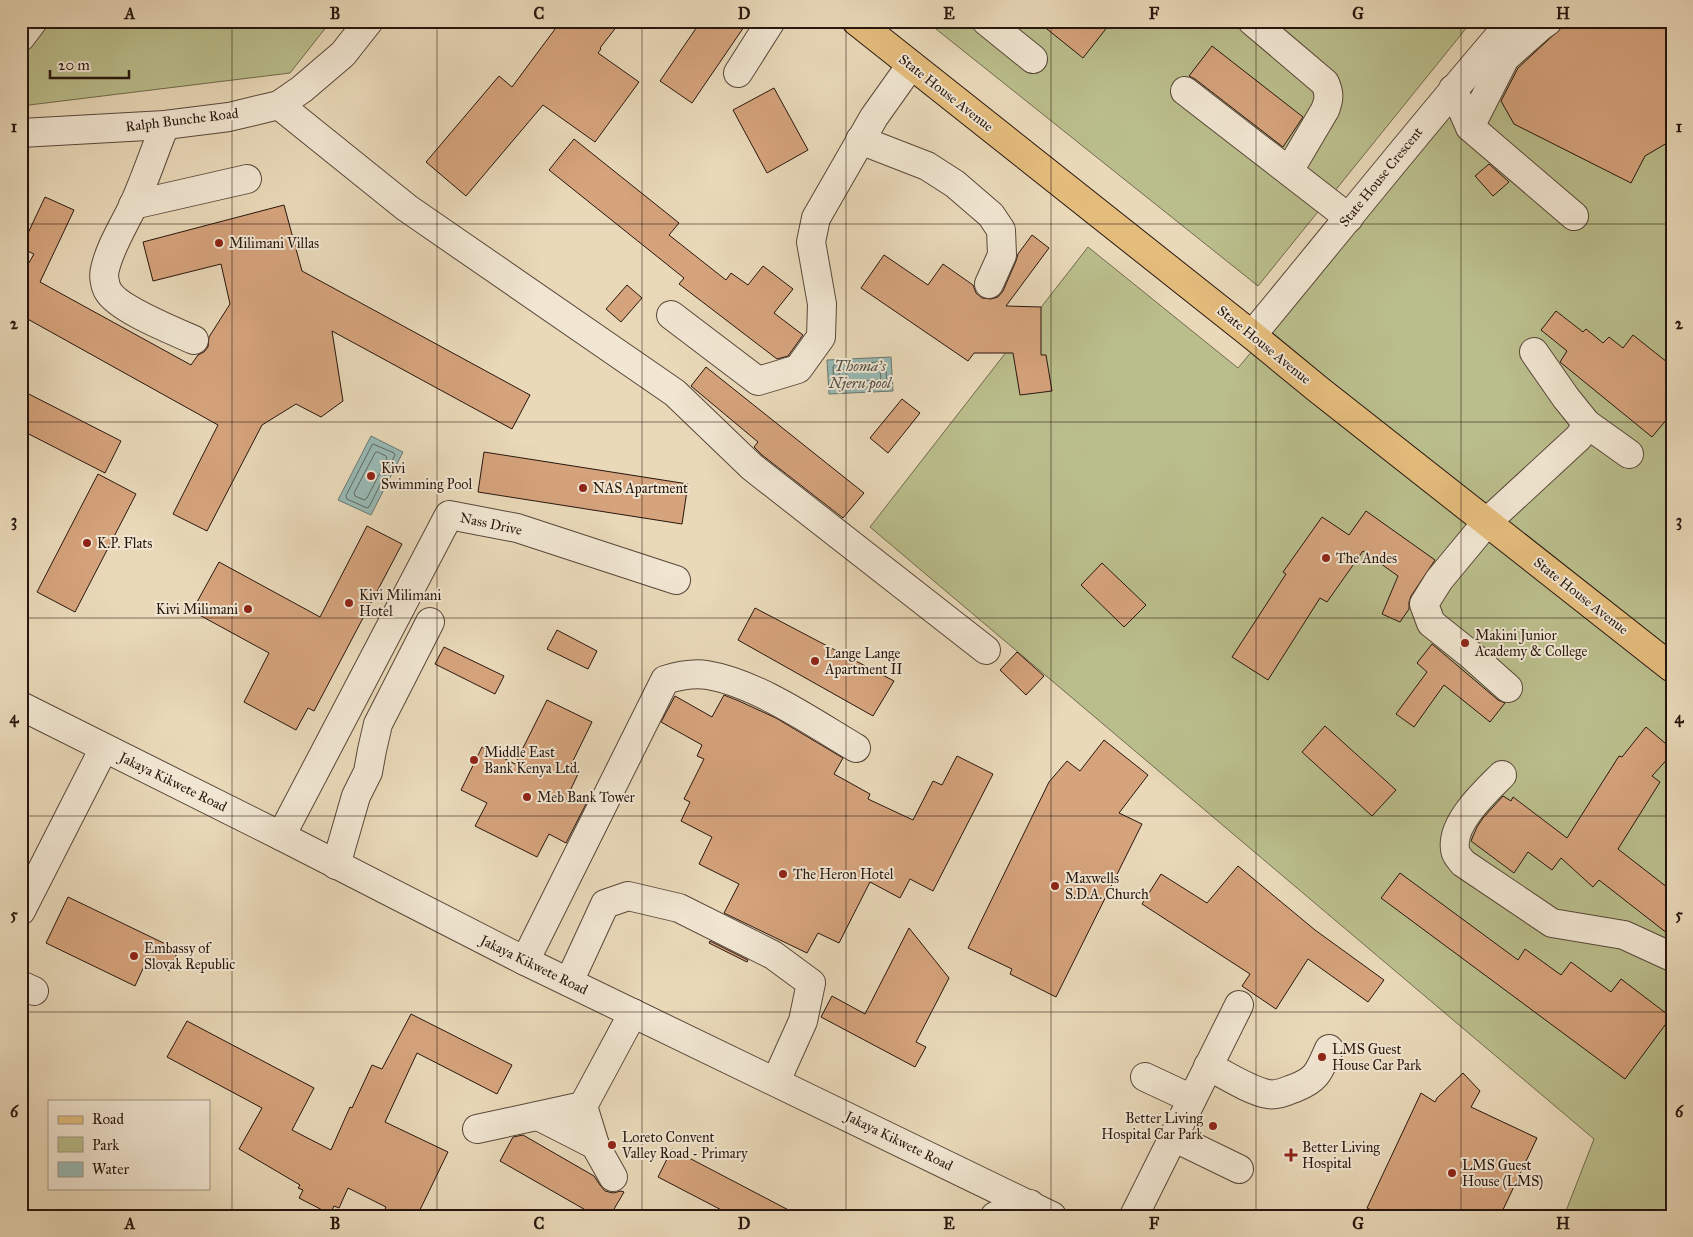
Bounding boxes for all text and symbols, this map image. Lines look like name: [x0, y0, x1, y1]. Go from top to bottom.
text: A: [124, 4, 136, 23]
text: B: [330, 4, 340, 23]
text: C: [534, 4, 545, 23]
text: D: [738, 4, 751, 23]
text: E: [943, 4, 955, 23]
text: F: [1149, 4, 1160, 23]
text: G: [1352, 4, 1364, 23]
text: H: [1556, 4, 1570, 23]
scale bar: [50, 48, 129, 80]
street label: State House Avenue: [895, 51, 997, 135]
text: 20 m: [58, 56, 90, 74]
street label: Ralph Bunche Road: [124, 105, 240, 135]
text: 1: [11, 117, 18, 136]
text: 1: [1676, 117, 1683, 136]
street label: State House Crescent: [1336, 124, 1426, 230]
place label: Milimani Villas: [229, 235, 319, 252]
marker: Milimani Villas: [213, 237, 225, 249]
street label: State House Avenue: [1214, 302, 1314, 388]
text: 2: [10, 314, 19, 333]
text: 2: [1675, 314, 1684, 333]
water label: Thoma's Njeru pool: [828, 357, 893, 393]
place label: Kivi Swimming Pool: [381, 460, 472, 493]
marker: Kivi Swimming Pool: [365, 470, 377, 482]
place label: NAS Apartment: [593, 480, 688, 497]
marker: NAS Apartment: [577, 482, 589, 494]
street label: Nass Drive: [458, 509, 524, 539]
text: 3: [11, 511, 17, 531]
text: 3: [1676, 511, 1682, 531]
place label: K.P. Flats: [97, 535, 152, 552]
marker: K.P. Flats: [81, 537, 93, 549]
place label: The Andes: [1336, 550, 1397, 567]
marker: The Andes: [1320, 552, 1332, 564]
street label: State House Avenue: [1530, 554, 1632, 638]
place label: Kivi Milimani Hotel: [359, 587, 441, 620]
marker: Kivi Milimani Hotel: [343, 597, 355, 609]
place label: Kivi Milimani: [156, 601, 238, 618]
marker: Kivi Milimani: [242, 603, 254, 615]
place label: Makini Junior Academy & College: [1474, 627, 1588, 660]
marker: Makini Junior Academy & College: [1459, 637, 1471, 649]
place label: Lange Lange Apartment II: [824, 645, 903, 678]
marker: Lange Lange Apartment II: [809, 655, 821, 667]
text: 4: [10, 708, 20, 728]
text: 4: [1675, 708, 1685, 728]
place label: Middle East Bank Kenya Ltd.: [484, 744, 580, 777]
street label: Jakaya Kikwete Road: [114, 748, 230, 816]
marker: Middle East Bank Kenya Ltd.: [468, 754, 480, 766]
place label: Meb Bank Tower: [537, 789, 636, 806]
marker: Meb Bank Tower: [521, 791, 533, 803]
place label: The Heron Hotel: [793, 866, 894, 883]
marker: The Heron Hotel: [777, 868, 789, 880]
place label: Maxwells S.D.A. Church: [1065, 870, 1149, 903]
marker: Maxwells S.D.A. Church: [1049, 880, 1061, 892]
text: 5: [10, 905, 18, 924]
text: 5: [1675, 905, 1683, 924]
street label: Jakaya Kikwete Road: [475, 931, 591, 999]
place label: Embassy of Slovak Republic: [144, 940, 235, 973]
marker: Embassy of Slovak Republic: [128, 950, 140, 962]
place label: LMS Guest House Car Park: [1332, 1041, 1422, 1074]
marker: LMS Guest House Car Park: [1316, 1051, 1328, 1063]
legend: [48, 1100, 210, 1190]
text: 6: [10, 1102, 19, 1121]
text: 6: [1675, 1102, 1684, 1121]
street label: Jakaya Kikwete Road: [840, 1107, 956, 1175]
text: Road: [92, 1110, 124, 1128]
place label: Better Living Hospital Car Park: [1101, 1110, 1203, 1143]
marker: Better Living Hospital Car Park: [1207, 1120, 1219, 1132]
place label: Loreto Convent Valley Road - Primary: [621, 1129, 748, 1162]
text: Park: [92, 1136, 119, 1154]
marker: Loreto Convent Valley Road - Primary: [606, 1139, 618, 1151]
place label: Better Living Hospital: [1302, 1139, 1380, 1172]
marker: Better Living Hospital: [1284, 1148, 1298, 1162]
place label: LMS Guest House (LMS): [1462, 1157, 1543, 1191]
text: Water: [92, 1160, 129, 1178]
marker: LMS Guest House (LMS): [1446, 1167, 1458, 1179]
text: A: [124, 1214, 136, 1233]
text: B: [330, 1214, 340, 1233]
text: C: [534, 1214, 545, 1233]
text: D: [738, 1214, 751, 1233]
text: E: [943, 1214, 955, 1233]
text: F: [1149, 1214, 1160, 1233]
text: G: [1352, 1214, 1364, 1233]
text: H: [1556, 1214, 1570, 1233]

